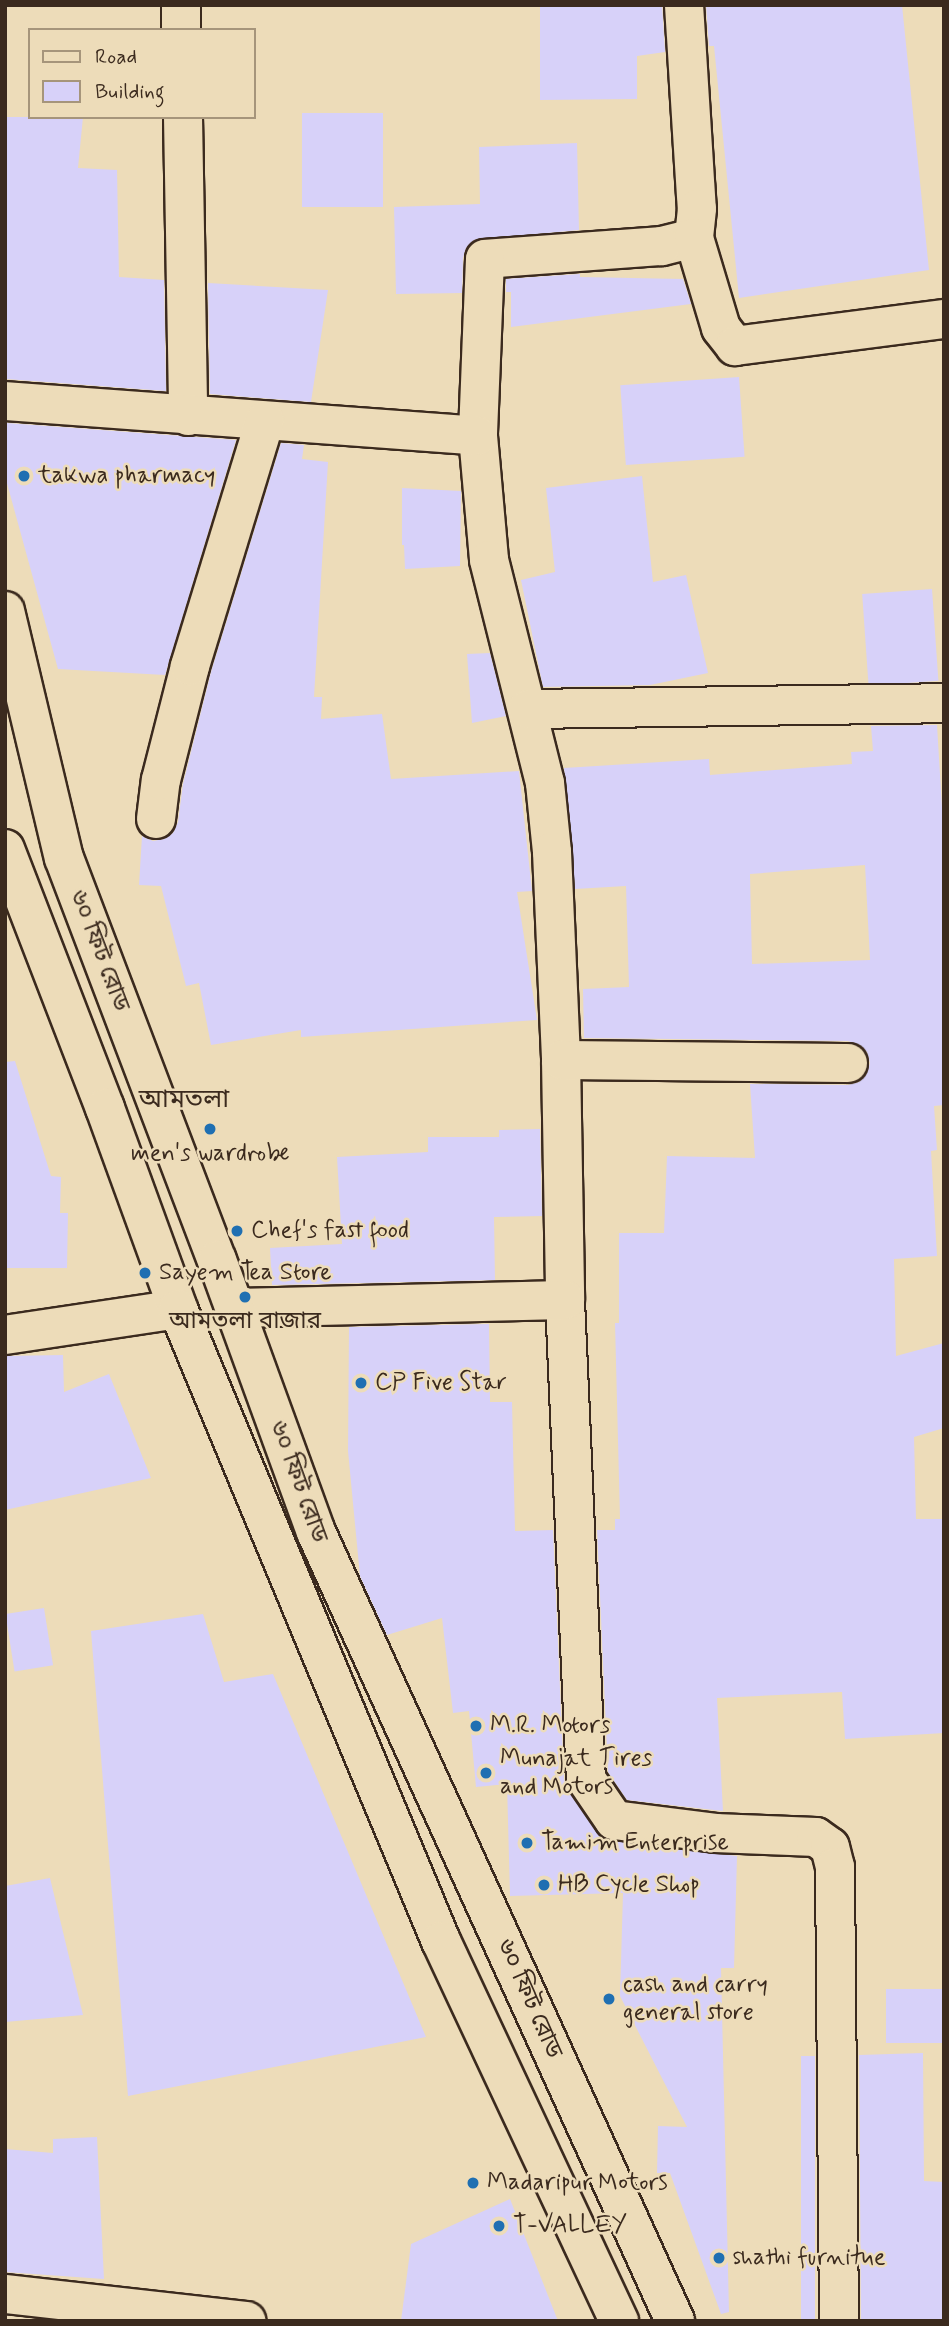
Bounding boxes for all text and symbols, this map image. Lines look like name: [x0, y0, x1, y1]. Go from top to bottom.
legend: [28, 28, 256, 119]
text: Road: [95, 43, 137, 71]
text: Building: [95, 78, 165, 106]
place label: takwa pharmacy: [38, 462, 213, 490]
marker: takwa pharmacy: [16, 468, 32, 484]
street label: ৬০ ফিট রোড: [63, 886, 135, 1016]
district label: আমতলা: [139, 1085, 229, 1117]
marker: men's wardrobe: [202, 1121, 218, 1137]
place label: men's wardrobe: [130, 1140, 290, 1168]
place label: Chef's fast food: [251, 1217, 409, 1245]
marker: Chef's fast food: [229, 1223, 245, 1239]
place label: Sayem Tea Store: [159, 1259, 334, 1287]
marker: Sayem Tea Store: [137, 1265, 153, 1281]
marker: আমতলা বাজার: [237, 1289, 253, 1305]
place label: আমতলা বাজার: [169, 1308, 321, 1336]
place label: CP Five Star: [375, 1369, 505, 1397]
marker: CP Five Star: [353, 1375, 369, 1391]
street label: ৬০ ফিট রোড: [263, 1417, 333, 1547]
place label: M.R. Motors: [490, 1712, 610, 1740]
marker: M.R. Motors: [468, 1718, 484, 1734]
place label: Munajat Tires and Motors: [500, 1745, 644, 1801]
marker: Munajat Tires and Motors: [478, 1765, 494, 1781]
place label: Tamim Enterprise: [541, 1829, 728, 1857]
marker: Tamim Enterprise: [519, 1835, 535, 1851]
place label: HB Cycle Shop: [558, 1871, 702, 1899]
marker: HB Cycle Shop: [536, 1877, 552, 1893]
street label: ৬০ ফিট রোড: [490, 1935, 568, 2063]
place label: cash and carry general store: [623, 1971, 769, 2027]
marker: cash and carry general store: [601, 1991, 617, 2007]
place label: Madaripur Motors: [487, 2169, 667, 2197]
marker: Madaripur Motors: [465, 2175, 481, 2191]
place label: T-VALLEY: [513, 2212, 627, 2240]
marker: T-VALLEY: [491, 2218, 507, 2234]
place label: shathi furnitue: [733, 2244, 888, 2272]
marker: shathi furnitue: [711, 2250, 727, 2266]

